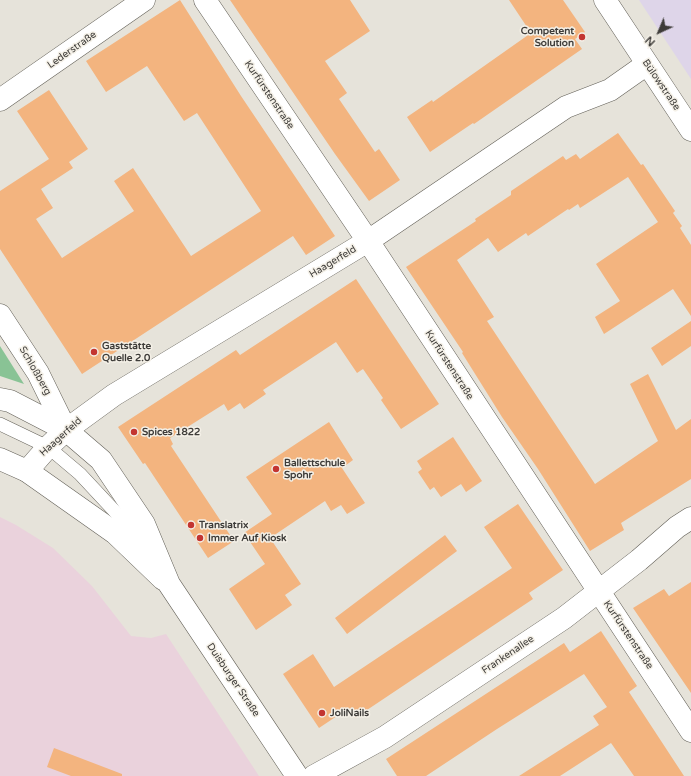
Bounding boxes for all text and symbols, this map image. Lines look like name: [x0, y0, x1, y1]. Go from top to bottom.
north arrow: [639, 12, 679, 52]
place label: Competent Solution: [521, 25, 574, 48]
street label: Lederstraße: [45, 29, 99, 71]
marker: Competent Solution: [577, 32, 587, 42]
text: N: [643, 33, 658, 49]
street label: Bülowstraße: [639, 57, 683, 113]
street label: Kurfürstenstraße: [242, 58, 296, 132]
street label: Haagerfeld: [307, 243, 359, 281]
street label: Kurfürstenstraße: [422, 328, 476, 402]
place label: Gaststätte Quelle 2.0: [102, 340, 151, 364]
street label: Schloßberg: [16, 345, 54, 397]
marker: Gaststätte Quelle 2.0: [89, 347, 99, 357]
street label: Haagerfeld: [37, 415, 85, 459]
place label: Spices 1822: [142, 426, 200, 438]
marker: Spices 1822: [129, 427, 139, 437]
place label: Ballettschule Spohr: [284, 457, 345, 480]
marker: Ballettschule Spohr: [271, 464, 281, 474]
place label: Translatrix: [199, 519, 248, 531]
marker: Translatrix: [186, 520, 196, 530]
place label: Immer Auf Kiosk: [208, 532, 287, 544]
marker: Immer Auf Kiosk: [195, 533, 205, 543]
street label: Kurfürstenstraße: [601, 598, 655, 672]
street label: Frankenallee: [480, 633, 536, 677]
street label: Duisburger Straße: [204, 641, 262, 719]
place label: JoliNails: [330, 707, 369, 719]
marker: JoliNails: [317, 708, 327, 718]

